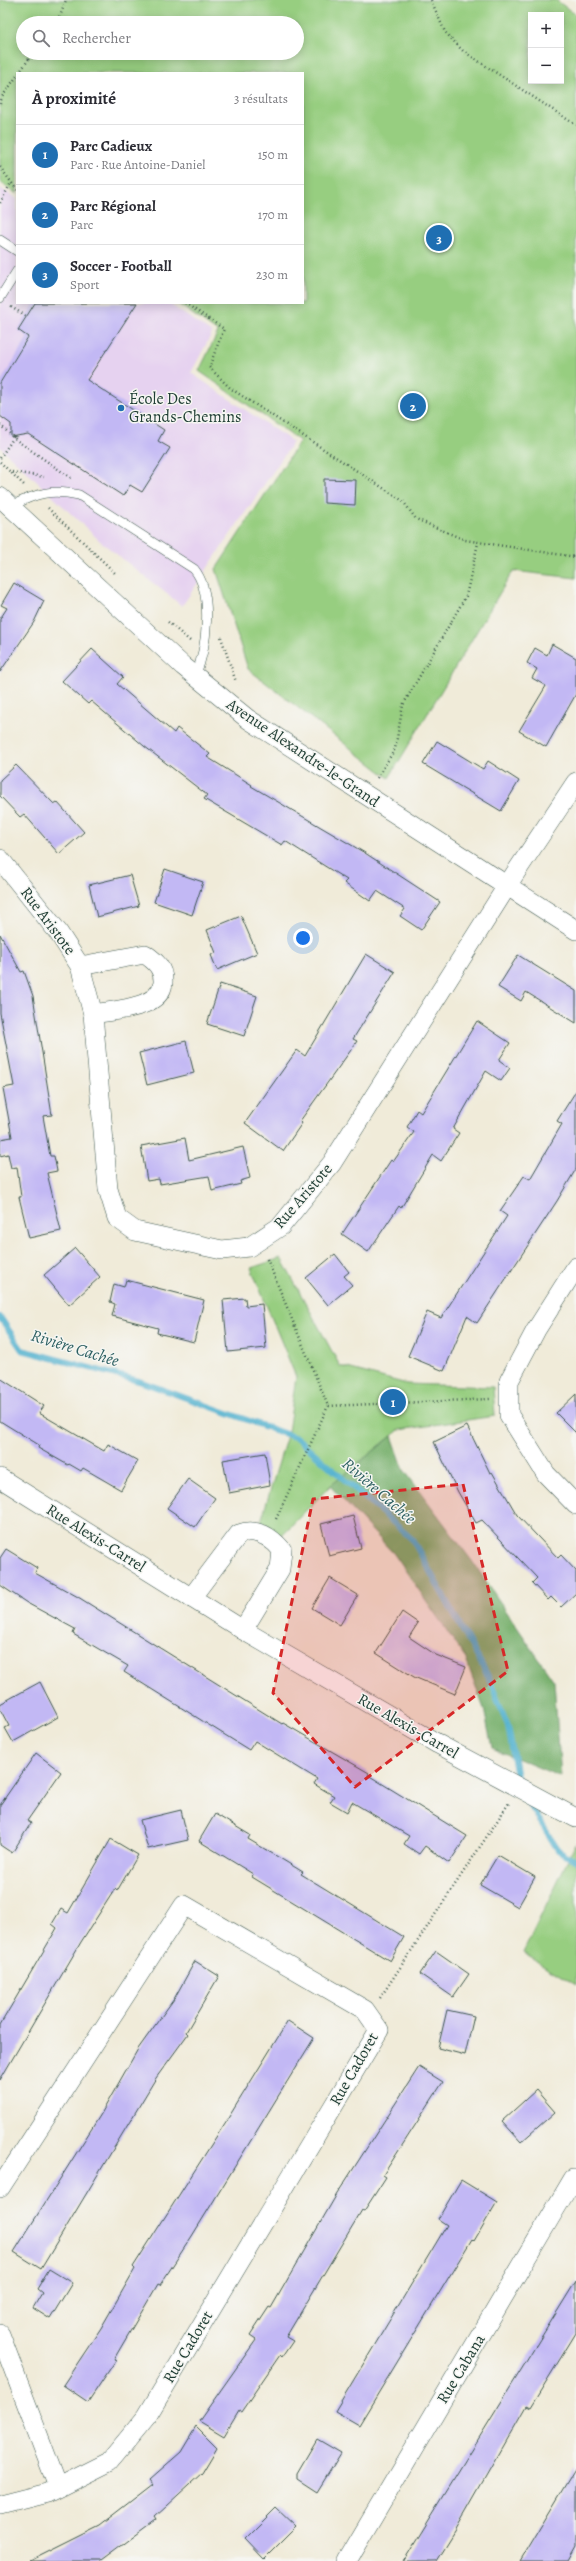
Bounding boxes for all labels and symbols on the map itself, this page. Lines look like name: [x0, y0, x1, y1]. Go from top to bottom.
pin: 3: [426, 223, 452, 253]
place label: École Des Grands-Chemins: [129, 388, 241, 428]
pin: 2: [400, 391, 426, 421]
marker: École Des Grands-Chemins: [116, 403, 126, 413]
street label: Avenue Alexandre-le-Grand: [221, 693, 384, 813]
street label: Rue Aristote: [15, 882, 81, 960]
your location: [293, 928, 313, 948]
street label: Rue Aristote: [268, 1159, 338, 1233]
water label: Rivière Cachée: [28, 1324, 122, 1372]
pin: 1: [380, 1387, 406, 1417]
water label: Rivière Cachée: [337, 1453, 421, 1529]
street label: Rue Alexis-Carrel: [42, 1499, 150, 1577]
street label: Rue Alexis-Carrel: [353, 1688, 463, 1764]
street label: Rue Cadoret: [324, 2029, 384, 2109]
street label: Rue Cadoret: [158, 2307, 218, 2387]
street label: Rue Cabana: [432, 2330, 491, 2408]

